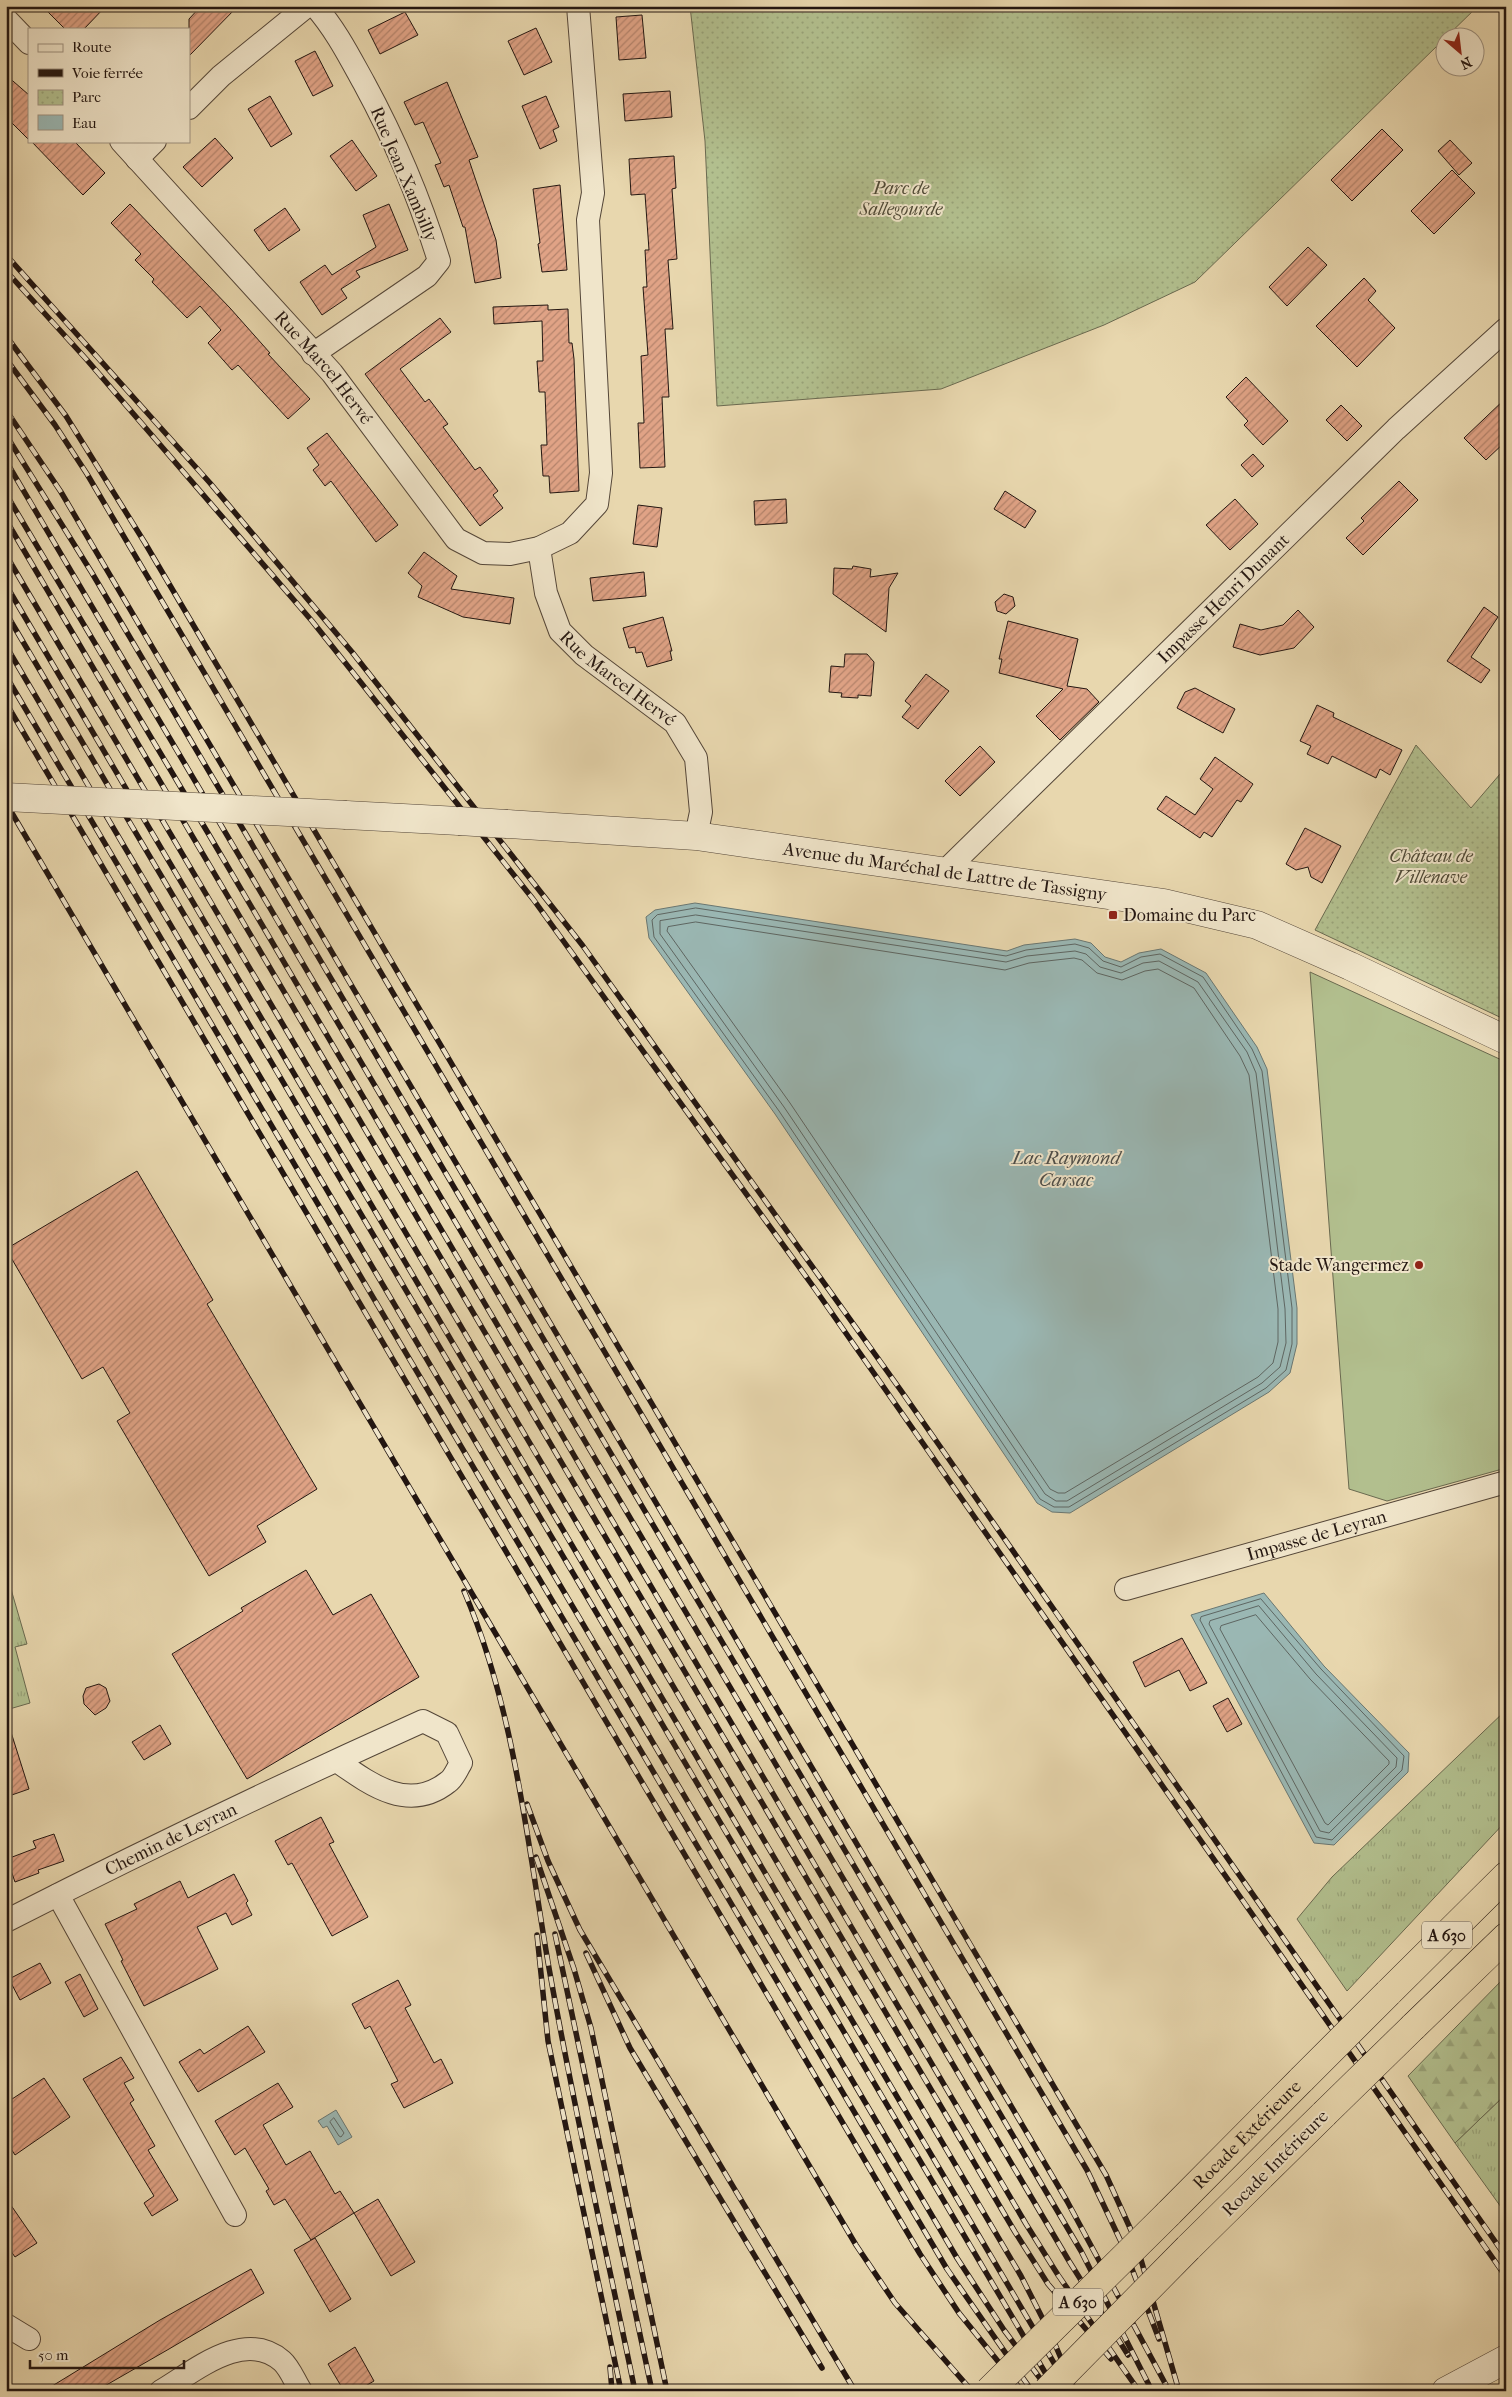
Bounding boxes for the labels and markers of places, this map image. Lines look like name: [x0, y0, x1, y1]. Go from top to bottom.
place label: Domaine du Parc: [1123, 905, 1256, 926]
marker: Domaine du Parc: [1107, 909, 1119, 921]
place label: Stade Wangermez: [1269, 1255, 1409, 1276]
marker: Stade Wangermez: [1413, 1259, 1425, 1271]

